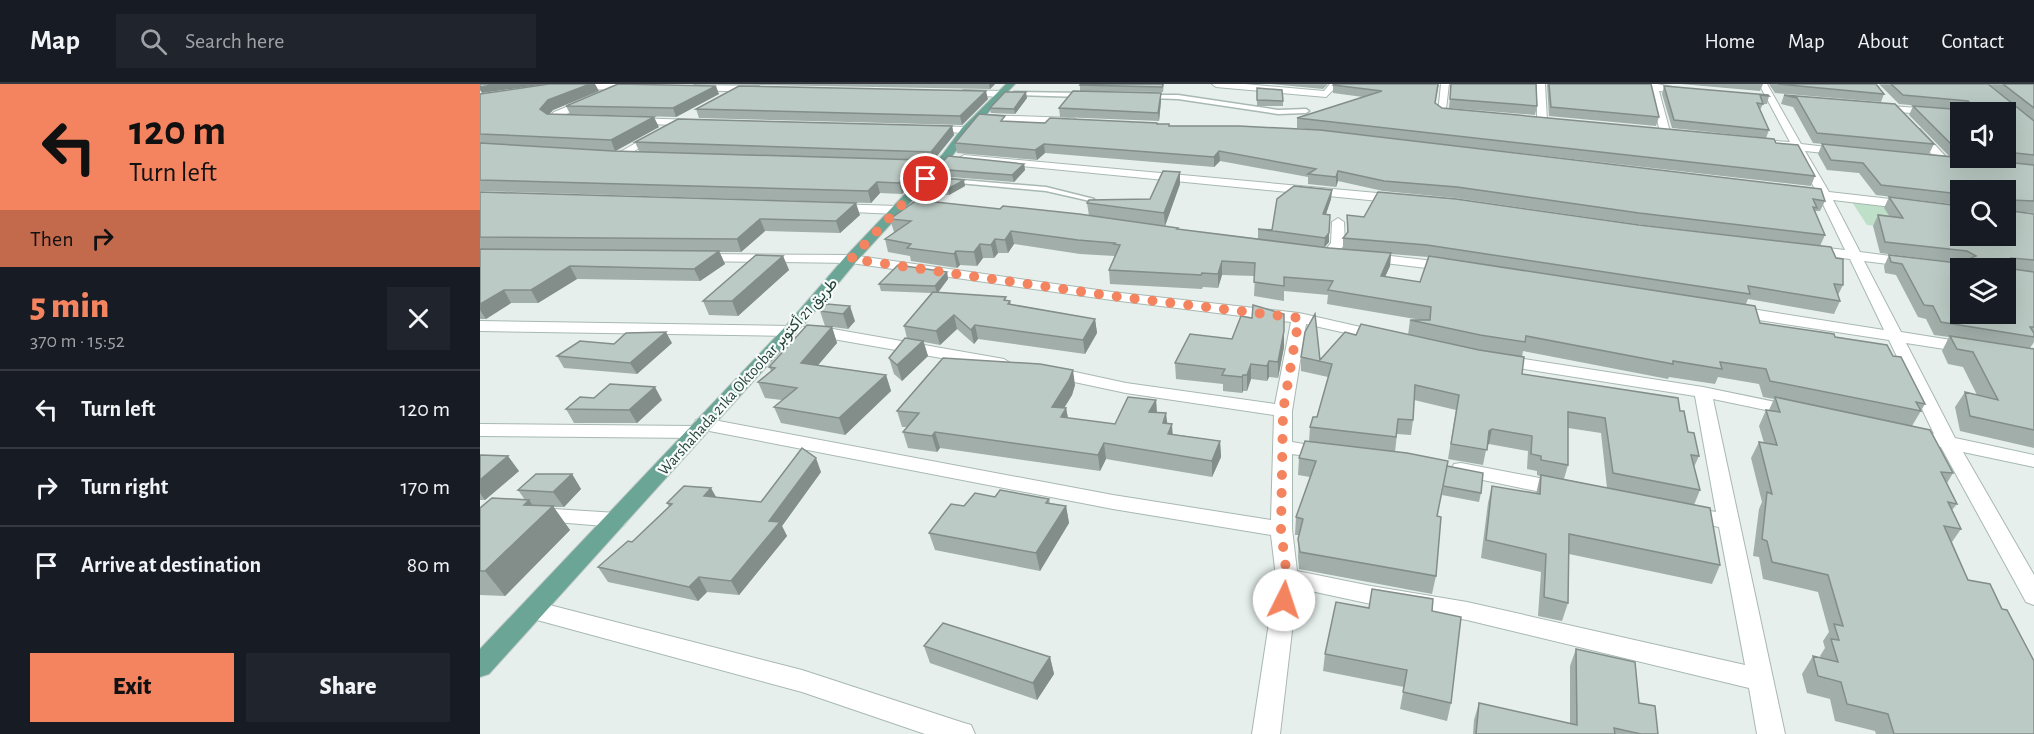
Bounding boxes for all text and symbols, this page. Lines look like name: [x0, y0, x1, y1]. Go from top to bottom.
search box: [116, 14, 536, 68]
icon: search: [137, 25, 170, 58]
text: Map: [30, 27, 80, 55]
text: Search here: [185, 30, 284, 52]
text: Home: [1704, 31, 1755, 52]
text: Map: [1788, 31, 1825, 52]
text: About: [1858, 31, 1908, 52]
text: Contact: [1941, 31, 2004, 52]
map controls: [1950, 102, 2016, 324]
button: sound: [1950, 102, 2016, 168]
icon: left: [30, 108, 108, 186]
text: 120 m: [129, 110, 226, 152]
pin: [900, 153, 951, 204]
text: Turn left: [129, 159, 217, 186]
icon: arrive: [909, 162, 942, 195]
button: search: [1950, 180, 2016, 246]
icon: right: [86, 222, 119, 255]
text: Then: [30, 228, 74, 250]
button: layers: [1950, 258, 2016, 324]
street label: Warshahada 21ka Oktoobar طريق 21 أكتوبر: [654, 274, 842, 480]
button: close: [387, 287, 450, 350]
text: 5 min: [30, 288, 109, 324]
text: 370 m · 15:52: [30, 331, 125, 351]
icon: left: [30, 393, 63, 426]
text: Turn left: [81, 398, 155, 420]
text: 120 m: [400, 398, 450, 420]
icon: right: [30, 471, 63, 504]
text: Turn right: [81, 476, 168, 498]
text: 170 m: [400, 476, 450, 498]
icon: arrive: [30, 549, 63, 582]
text: Arrive at destination: [81, 554, 261, 576]
text: 80 m: [407, 554, 450, 576]
position arrow: [1252, 568, 1316, 632]
button: Exit: [30, 653, 234, 722]
button: Share: [246, 653, 450, 722]

